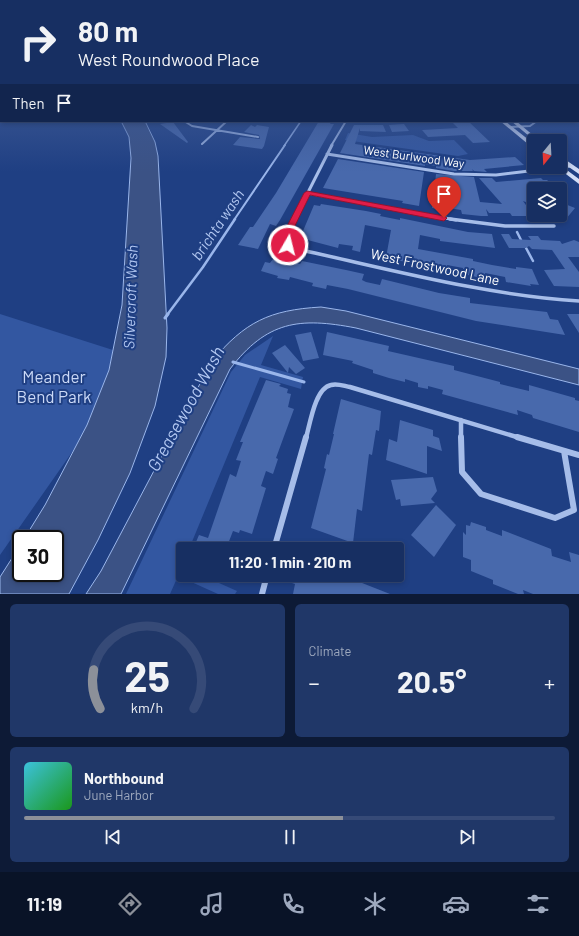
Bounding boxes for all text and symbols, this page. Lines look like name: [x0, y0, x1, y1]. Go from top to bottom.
text: 80 m: [78, 14, 138, 48]
icon: right: [12, 16, 64, 68]
text: West Roundwood Place: [78, 48, 260, 70]
icon: arrive: [53, 92, 75, 114]
text: Then: [12, 94, 45, 112]
north arrow: [527, 134, 567, 174]
map controls: [527, 134, 567, 222]
street label: West Burlwood Way: [363, 142, 466, 170]
pin: [427, 177, 461, 218]
button: layers: [527, 182, 567, 222]
icon: arrive: [433, 183, 455, 205]
water label: brichta wash: [187, 186, 247, 263]
position arrow: [267, 224, 309, 266]
water label: Silvercroft Wash: [119, 244, 141, 349]
street label: West Frostwood Lane: [369, 245, 501, 288]
water label: Greasewood Wash: [142, 342, 229, 475]
park label: Meander Bend Park: [17, 366, 91, 406]
speed limit sign: 30: [12, 530, 64, 582]
text: 11:20 · 1 min · 210 m: [229, 553, 351, 571]
text: Climate: [309, 643, 352, 659]
text: 25: [124, 649, 170, 699]
text: 20.5°: [397, 663, 466, 699]
text: −: [309, 669, 320, 695]
text: +: [544, 669, 555, 695]
text: km/h: [131, 698, 163, 715]
text: Northbound: [84, 769, 164, 787]
text: June Harbor: [84, 787, 154, 803]
icon: previous: [102, 826, 124, 848]
icon: pause: [279, 826, 301, 848]
icon: next: [456, 826, 478, 848]
icon: directions: [116, 890, 144, 918]
icon: music: [198, 890, 226, 918]
icon: phone: [279, 890, 307, 918]
icon: climate: [361, 890, 389, 918]
icon: car: [442, 890, 470, 918]
icon: filters: [524, 890, 552, 918]
text: 11:19: [27, 893, 62, 915]

